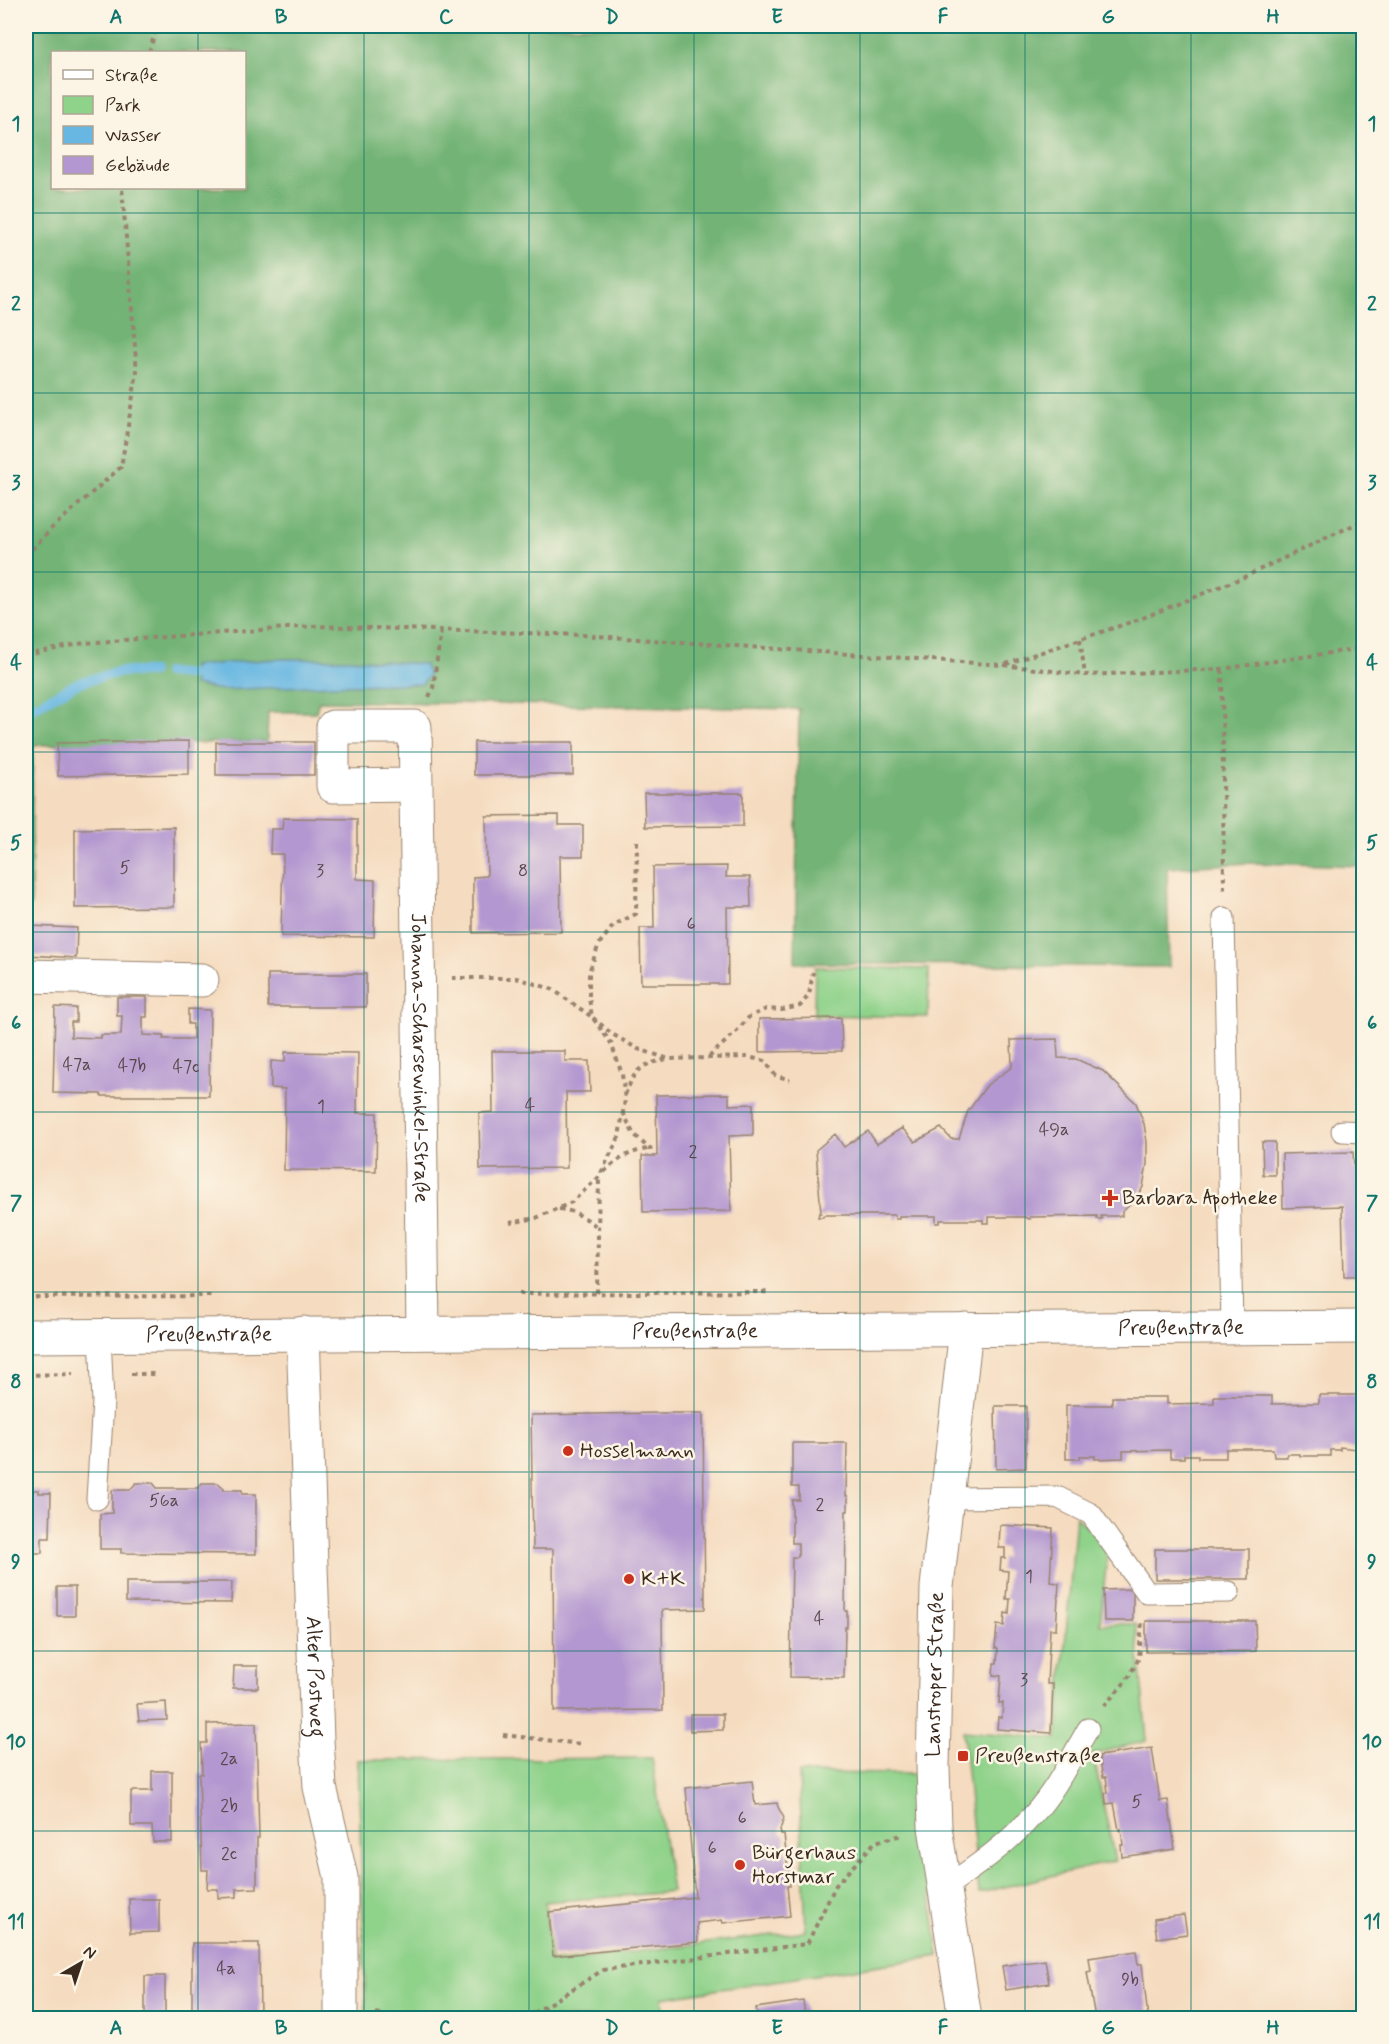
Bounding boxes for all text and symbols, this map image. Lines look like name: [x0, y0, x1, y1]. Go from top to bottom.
text: A: [109, 4, 123, 31]
text: B: [275, 4, 288, 31]
text: C: [439, 4, 454, 31]
text: D: [605, 4, 619, 31]
text: E: [771, 4, 783, 31]
text: F: [938, 4, 949, 31]
text: G: [1101, 4, 1115, 31]
text: H: [1266, 4, 1280, 31]
legend: [51, 51, 246, 189]
text: Straße: [105, 64, 158, 88]
text: Park: [105, 94, 141, 118]
text: 1: [12, 111, 20, 138]
text: 1: [1368, 111, 1376, 138]
text: Wasser: [105, 124, 162, 148]
text: Gebäude: [105, 154, 170, 178]
text: 2: [11, 291, 21, 318]
text: 2: [1367, 291, 1377, 318]
text: 3: [11, 470, 21, 497]
text: 3: [1367, 470, 1377, 497]
text: 4: [10, 650, 22, 677]
text: 4: [1366, 650, 1378, 677]
text: 5: [10, 830, 22, 857]
text: 5: [1366, 830, 1378, 857]
house number: 5: [120, 856, 131, 880]
house number: 3: [316, 859, 324, 883]
house number: 8: [518, 859, 528, 883]
house number: 6: [686, 912, 696, 936]
street label: Johanna-Scharsewinkel-Straße: [404, 913, 435, 1203]
text: 6: [11, 1010, 21, 1037]
text: 6: [1367, 1010, 1377, 1037]
house number: 47a: [63, 1053, 91, 1077]
house number: 47b: [118, 1054, 146, 1078]
house number: 47c: [173, 1055, 199, 1079]
house number: 4: [525, 1094, 535, 1118]
house number: 1: [317, 1095, 325, 1119]
house number: 49a: [1039, 1118, 1069, 1142]
house number: 2: [689, 1140, 698, 1164]
place label: Barbara Apotheke: [1122, 1184, 1278, 1213]
text: 7: [10, 1190, 22, 1217]
text: 7: [1366, 1190, 1378, 1217]
marker: Barbara Apotheke: [1103, 1191, 1117, 1205]
street label: Preußenstraße: [1118, 1314, 1244, 1343]
street label: Preußenstraße: [632, 1317, 758, 1346]
street label: Preußenstraße: [146, 1320, 272, 1349]
text: 8: [10, 1369, 22, 1396]
text: 8: [1366, 1369, 1378, 1396]
place label: Hosselmann: [580, 1437, 694, 1465]
marker: Hosselmann: [561, 1444, 575, 1458]
house number: 56a: [149, 1489, 179, 1513]
house number: 2: [816, 1493, 825, 1517]
text: 9: [11, 1549, 21, 1576]
text: 9: [1367, 1549, 1377, 1576]
place label: K+K: [641, 1565, 685, 1593]
house number: 1: [1025, 1565, 1033, 1589]
marker: K+K: [622, 1572, 636, 1586]
street label: Lanstroper Straße: [919, 1591, 951, 1757]
house number: 4: [814, 1607, 824, 1631]
street label: Alter Postweg: [299, 1616, 331, 1738]
house number: 3: [1020, 1668, 1028, 1692]
text: 10: [6, 1729, 26, 1756]
text: 10: [1362, 1729, 1382, 1756]
place label: Preußenstraße: [975, 1742, 1101, 1770]
house number: 2a: [220, 1747, 238, 1771]
marker: Preußenstraße: [956, 1749, 970, 1763]
house number: 5: [1132, 1790, 1143, 1814]
house number: 2b: [220, 1794, 238, 1818]
house number: 6: [737, 1806, 747, 1830]
house number: 6: [707, 1836, 717, 1860]
place label: Bürgerhaus Horstmar: [752, 1839, 856, 1891]
house number: 2c: [221, 1842, 237, 1866]
marker: Bürgerhaus Horstmar: [733, 1858, 747, 1872]
text: 11: [7, 1909, 25, 1936]
text: 11: [1363, 1909, 1381, 1936]
north arrow: [51, 1933, 111, 1993]
text: N: [79, 1941, 100, 1964]
house number: 4a: [216, 1957, 236, 1981]
house number: 9b: [1121, 1968, 1139, 1992]
text: A: [109, 2015, 123, 2042]
text: B: [275, 2015, 288, 2042]
text: C: [439, 2015, 454, 2042]
text: D: [605, 2015, 619, 2042]
text: E: [771, 2015, 783, 2042]
text: F: [938, 2015, 949, 2042]
text: G: [1101, 2015, 1115, 2042]
text: H: [1266, 2015, 1280, 2042]

